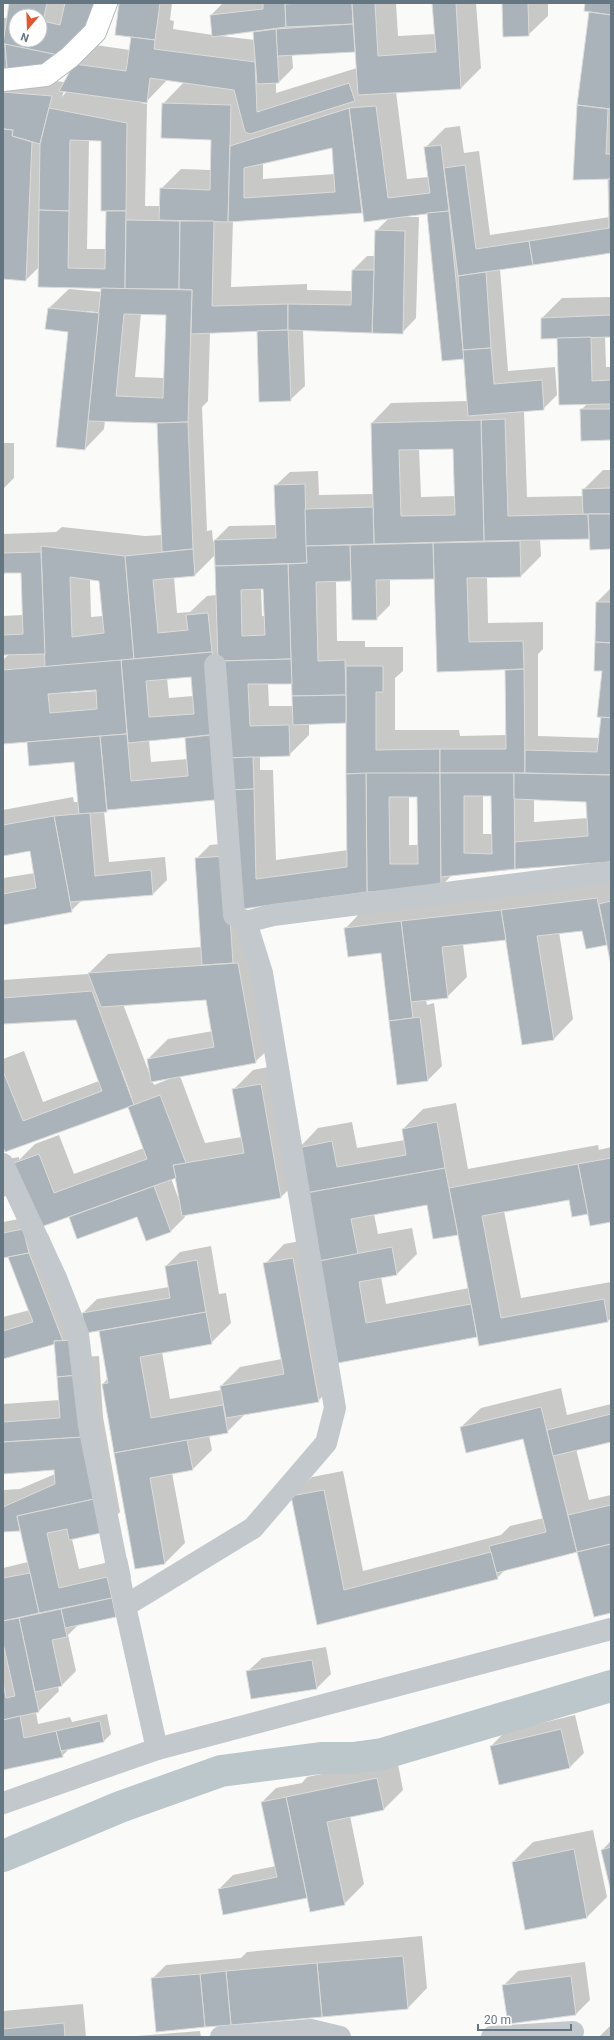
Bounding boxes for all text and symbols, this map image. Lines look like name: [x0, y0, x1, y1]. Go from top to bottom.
north arrow: [8, 8, 48, 48]
text: N: [19, 29, 31, 44]
scale bar: [478, 2006, 571, 2032]
text: 20 m: [484, 2013, 511, 2027]

